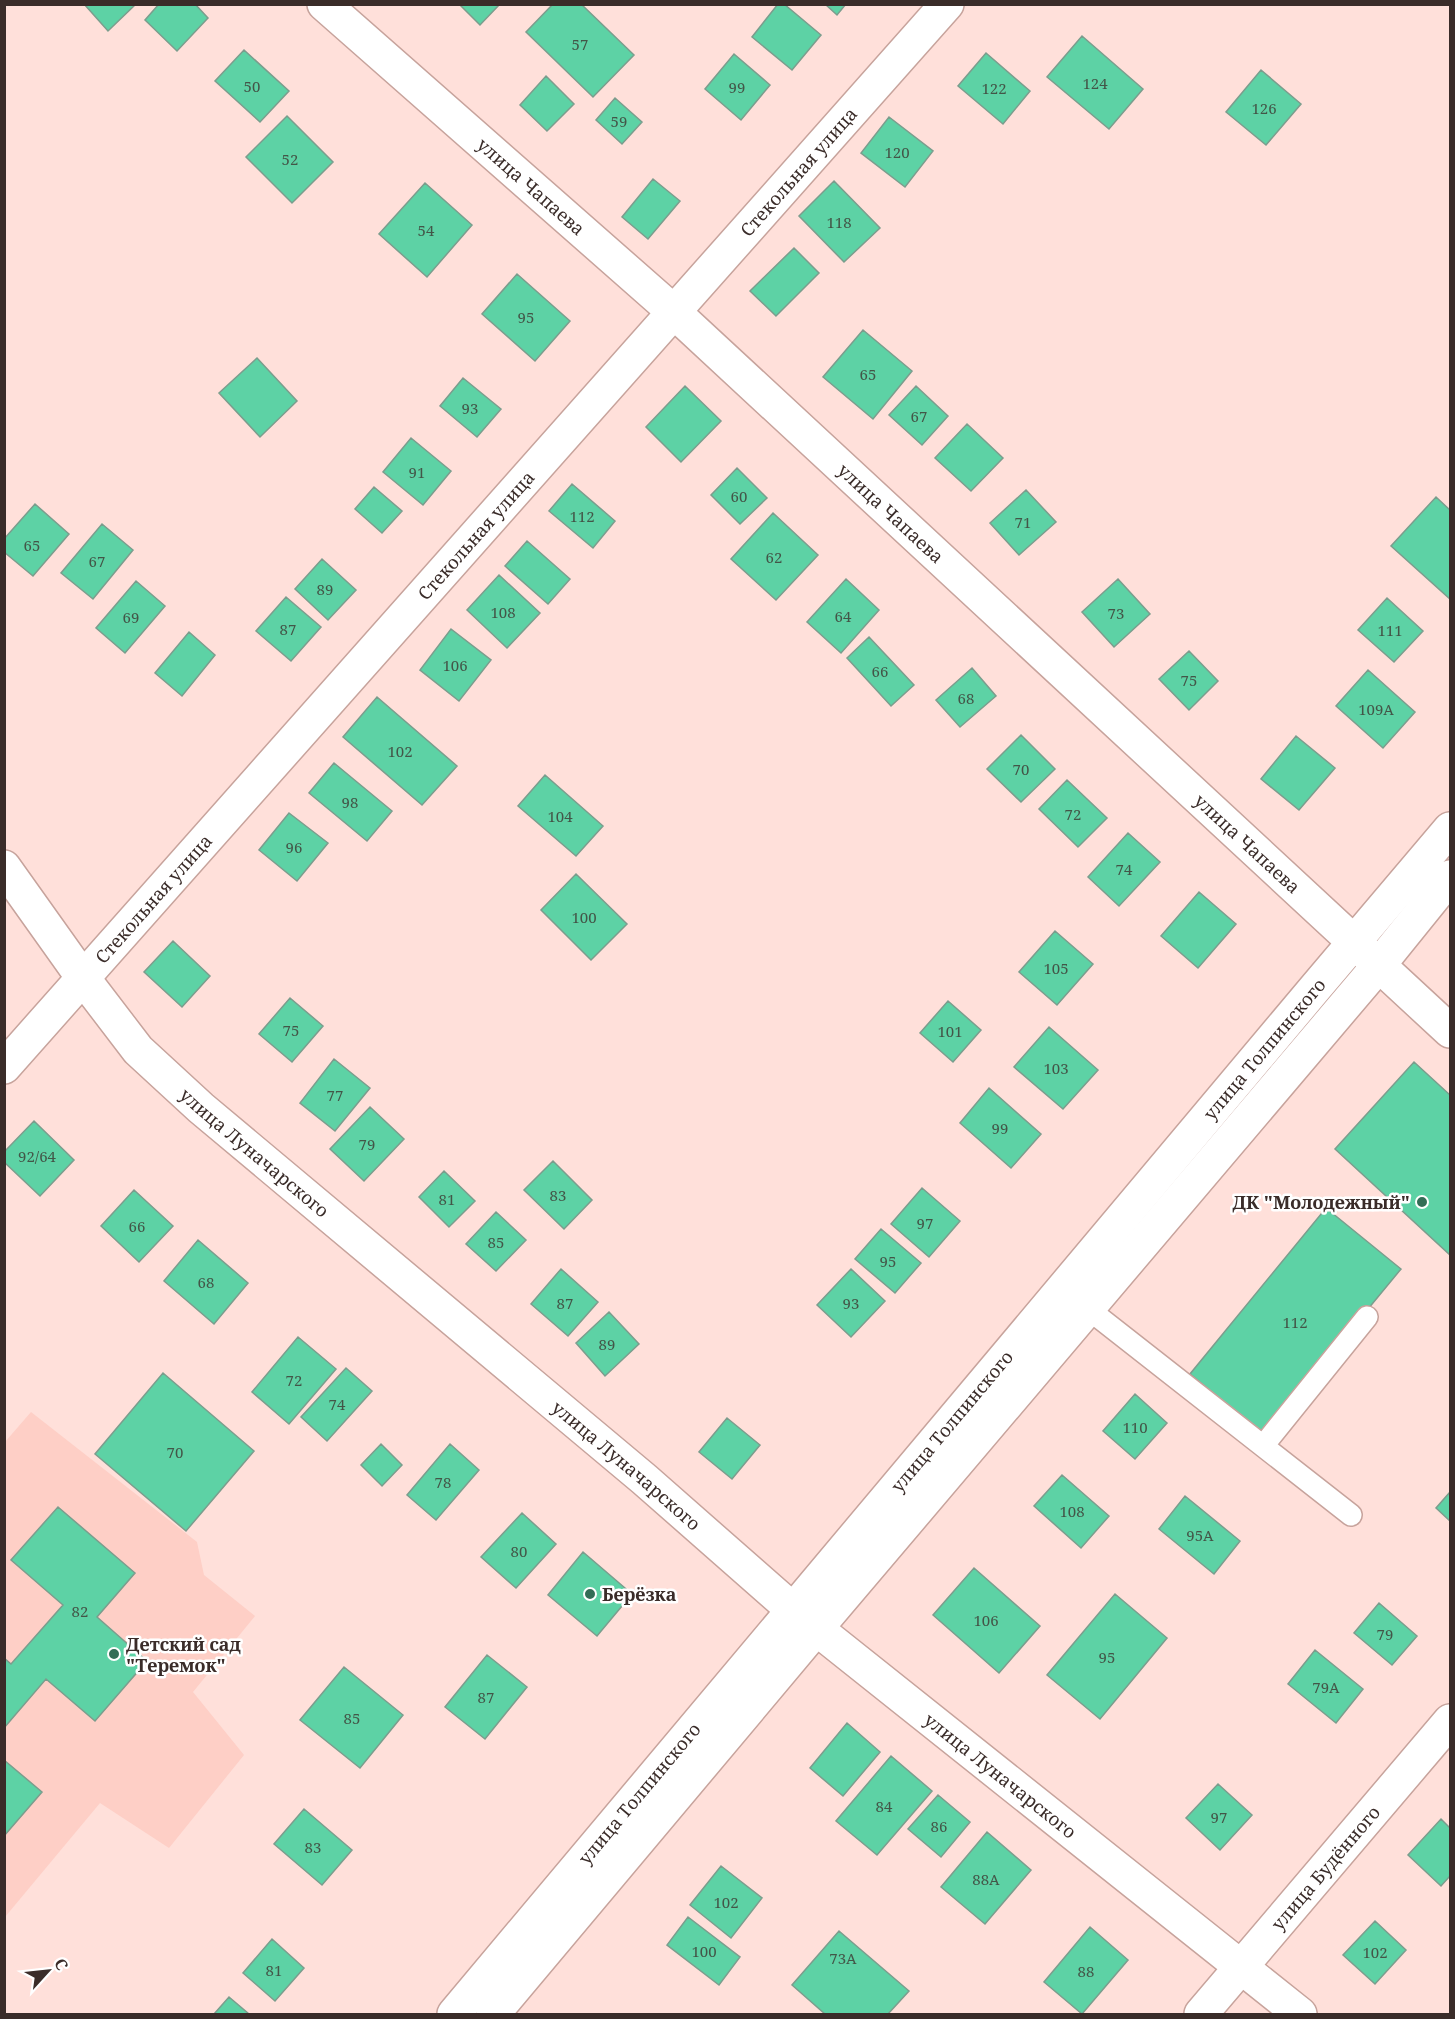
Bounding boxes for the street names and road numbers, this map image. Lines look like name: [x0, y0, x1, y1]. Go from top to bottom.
street label: Стекольная улица: [735, 102, 862, 241]
street label: улица Чапаева: [472, 132, 590, 240]
street label: улица Чапаева: [833, 458, 949, 568]
street label: Стекольная улица: [412, 465, 540, 605]
street label: улица Чапаева: [1189, 788, 1306, 898]
street label: Стекольная улица: [90, 829, 217, 968]
street label: улица Толпинского: [1198, 973, 1330, 1125]
street label: улица Луначарского: [175, 1083, 334, 1222]
street label: улица Толпинского: [885, 1345, 1018, 1497]
street label: улица Луначарского: [547, 1395, 706, 1535]
street label: улица Луначарского: [919, 1707, 1082, 1843]
street label: улица Толпинского: [573, 1718, 706, 1869]
street label: улица Будённого: [1266, 1800, 1385, 1935]

